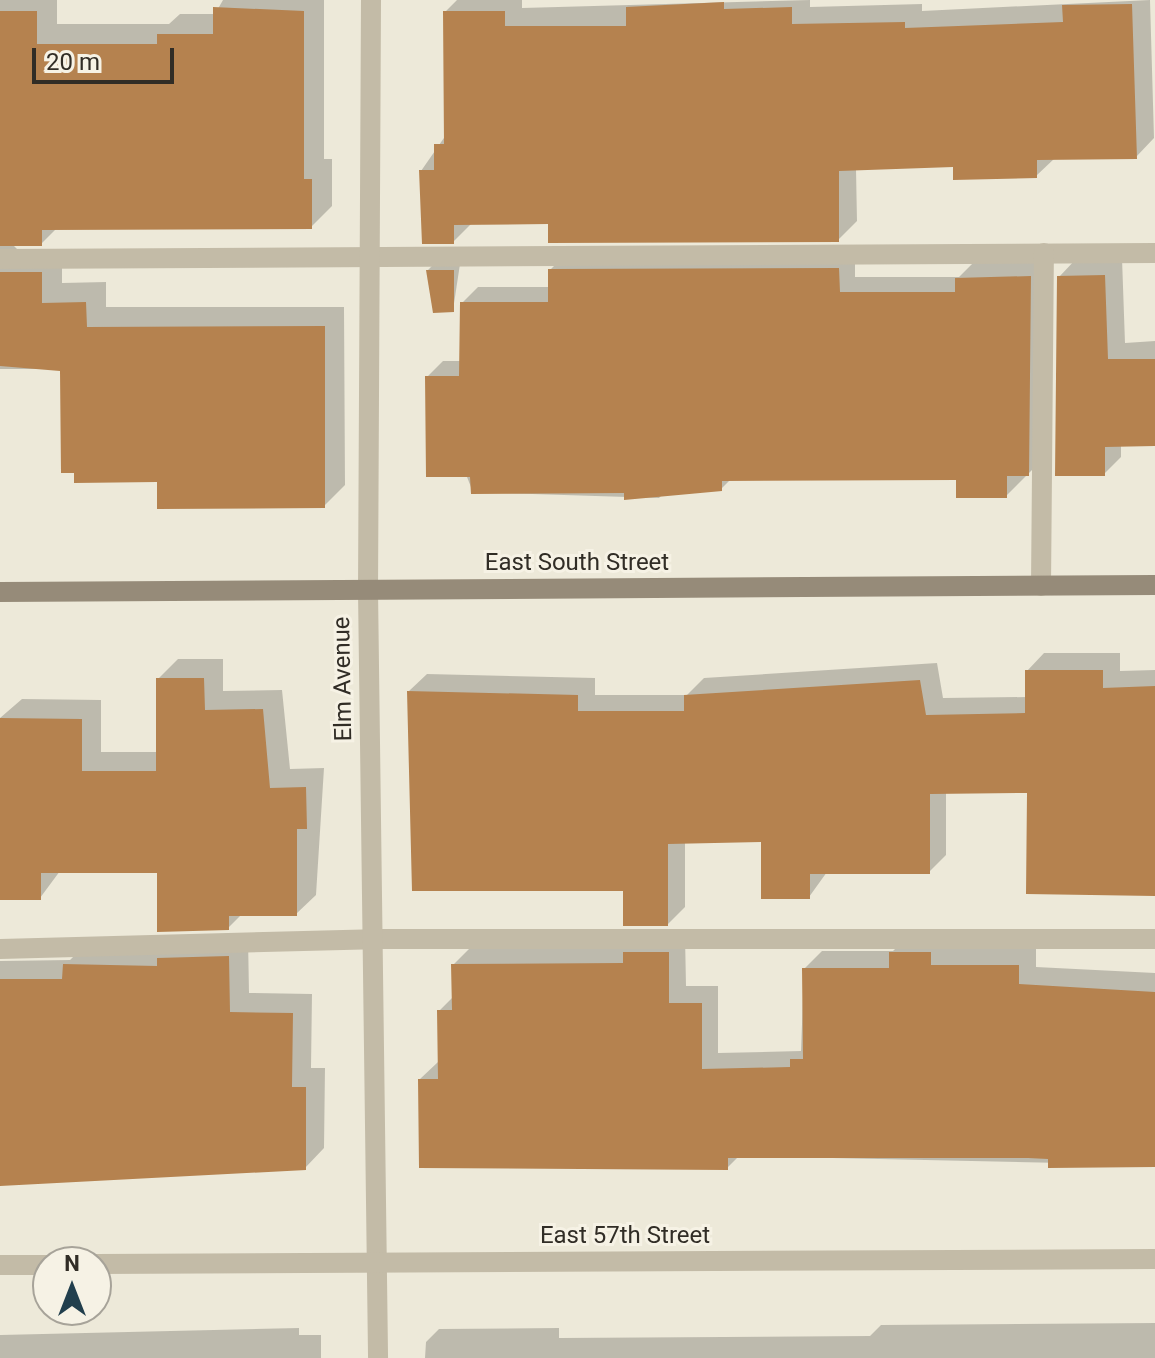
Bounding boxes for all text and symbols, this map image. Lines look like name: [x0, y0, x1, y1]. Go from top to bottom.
scale bar: [36, 32, 178, 82]
text: 20 m: [46, 48, 100, 76]
street label: East South Street: [485, 549, 669, 577]
street label: Elm Avenue: [328, 616, 358, 742]
street label: East 57th Street: [540, 1222, 710, 1250]
north arrow: [32, 1246, 112, 1326]
text: N: [64, 1251, 80, 1276]

